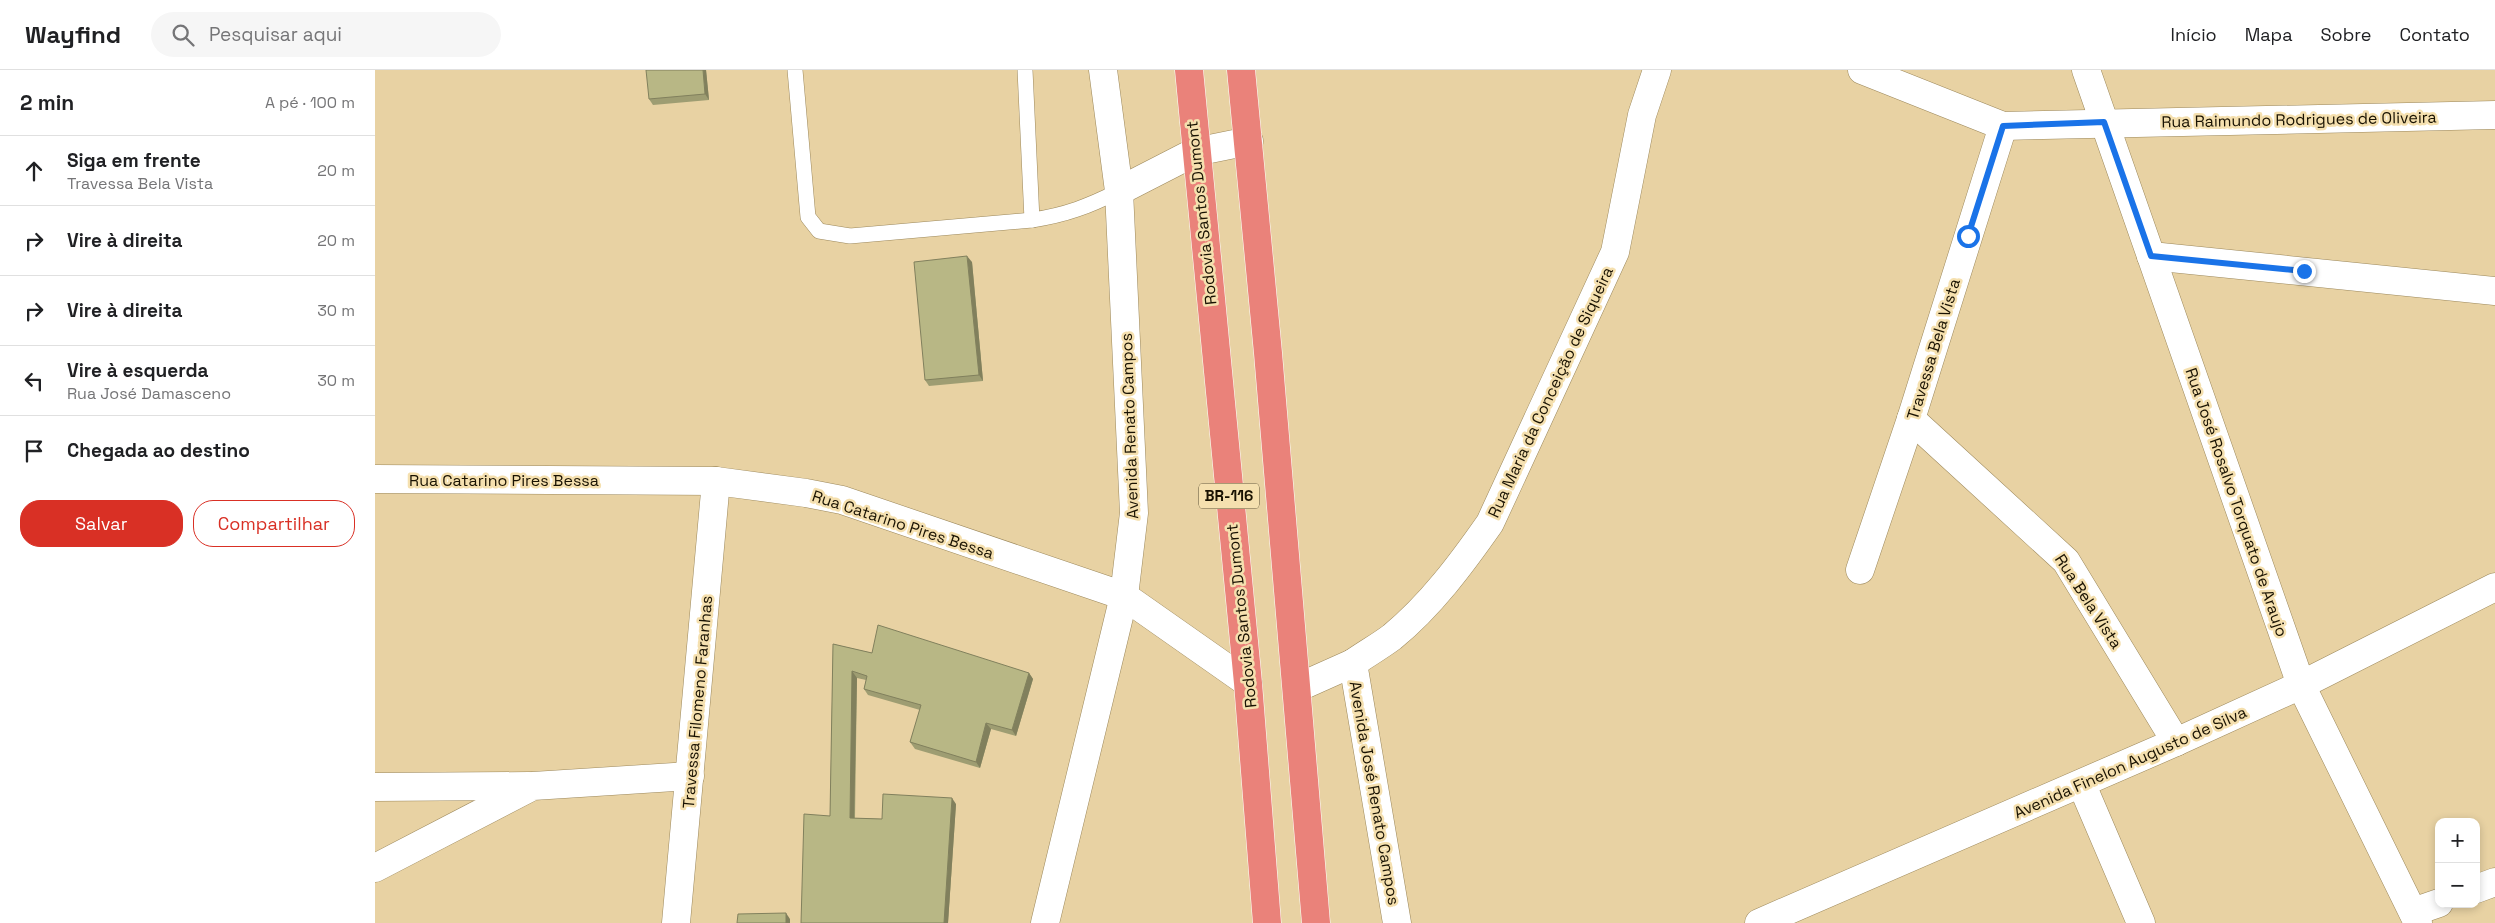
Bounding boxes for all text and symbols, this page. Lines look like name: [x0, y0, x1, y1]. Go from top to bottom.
search box: [151, 12, 501, 57]
text: Wayfind: [25, 19, 121, 50]
icon: search: [169, 21, 197, 49]
text: Pesquisar aqui: [209, 22, 342, 47]
text: Início: [2171, 23, 2217, 46]
text: Mapa: [2245, 23, 2293, 46]
text: Sobre: [2321, 23, 2371, 46]
text: Contato: [2399, 23, 2470, 46]
text: 2 min: [20, 89, 74, 116]
text: A pé · 100 m: [265, 92, 355, 113]
street label: Rua Raimundo Rodrigues de Oliveira: [2161, 107, 2437, 132]
street label: Rodovia Santos Dumont: [1181, 120, 1222, 306]
text: Siga em frente: [67, 148, 201, 173]
icon: ahead: [20, 157, 48, 185]
text: 20 m: [317, 160, 355, 181]
text: Travessa Bela Vista: [67, 173, 213, 194]
route start: [1957, 225, 1980, 248]
icon: right: [20, 227, 48, 255]
text: Vire à direita: [67, 228, 183, 253]
text: 20 m: [317, 230, 355, 251]
route end: [2293, 260, 2316, 283]
street label: Rua Maria da Conceição de Siqueira: [1483, 263, 1618, 521]
street label: Travessa Bela Vista: [1902, 276, 1965, 422]
icon: right: [20, 297, 48, 325]
text: Vire à direita: [67, 298, 183, 323]
text: 30 m: [317, 300, 355, 321]
street label: Avenida Renato Campos: [1116, 333, 1143, 519]
text: Vire à esquerda: [67, 358, 209, 383]
street label: Rua José Rosalvo Torquato de Araujo: [2181, 365, 2293, 639]
icon: left: [20, 367, 48, 395]
text: 30 m: [317, 370, 355, 391]
text: Rua José Damasceno: [67, 383, 231, 404]
icon: arrive: [20, 437, 48, 465]
text: Chegada ao destino: [67, 438, 250, 463]
street label: Rua Catarino Pires Bessa: [409, 470, 599, 491]
road number: BR-116: [1199, 484, 1259, 508]
street label: Rua Catarino Pires Bessa: [809, 485, 996, 564]
button: Salvar: [20, 500, 183, 547]
button: Compartilhar: [193, 500, 355, 547]
street label: Rodovia Santos Dumont: [1221, 523, 1262, 709]
street label: Rua Bela Vista: [2050, 550, 2127, 653]
street label: Travessa Filomeno Faranhas: [678, 595, 717, 809]
street label: Avenida José Renato Campos: [1344, 680, 1405, 907]
street label: Avenida Finelon Augusto de Silva: [2011, 701, 2250, 823]
map controls: [2435, 818, 2480, 908]
button: +: [2435, 818, 2480, 863]
button: −: [2435, 863, 2480, 908]

